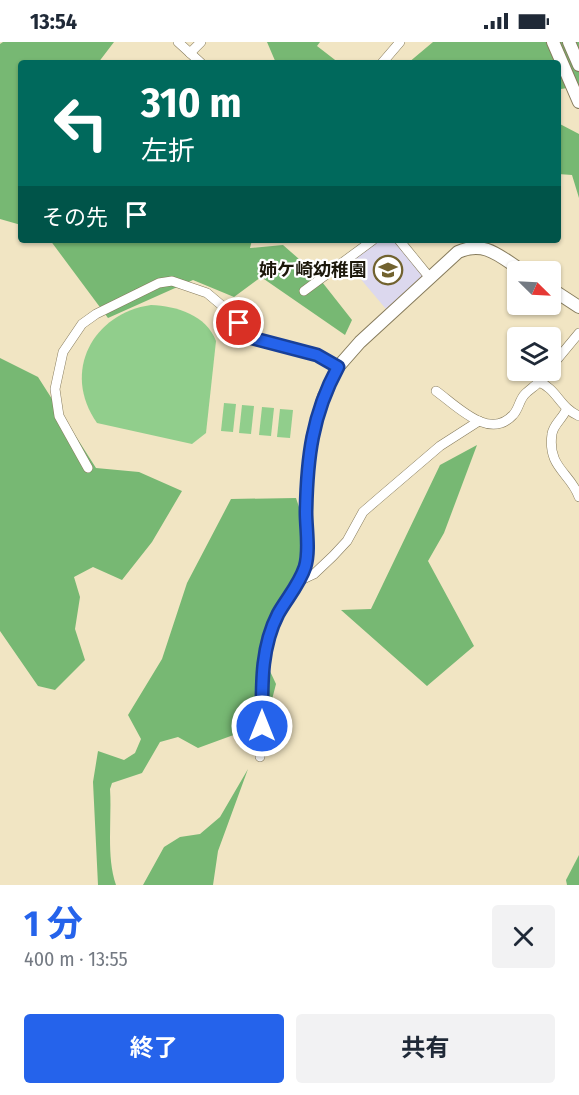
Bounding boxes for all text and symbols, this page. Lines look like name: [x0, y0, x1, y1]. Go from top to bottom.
text: 13:54: [30, 8, 77, 35]
text: 310 m: [141, 78, 242, 128]
icon: left: [42, 84, 120, 162]
text: 左折: [141, 135, 195, 167]
icon: arrive: [120, 198, 153, 231]
text: その先: [42, 204, 108, 231]
school or university icon: 姉ケ崎幼稚園: [372, 254, 404, 286]
place label: 姉ケ崎幼稚園: [259, 259, 367, 281]
north arrow: [507, 261, 561, 315]
map controls: [507, 261, 561, 381]
pin: [213, 297, 264, 348]
icon: arrive: [222, 306, 255, 339]
button: layers: [507, 327, 561, 381]
position arrow: [230, 694, 294, 758]
text: 1 分: [24, 902, 83, 946]
button: close: [492, 905, 555, 968]
text: 400 m · 13:55: [24, 947, 128, 971]
button: 終了: [24, 1014, 284, 1083]
button: 共有: [296, 1014, 555, 1083]

